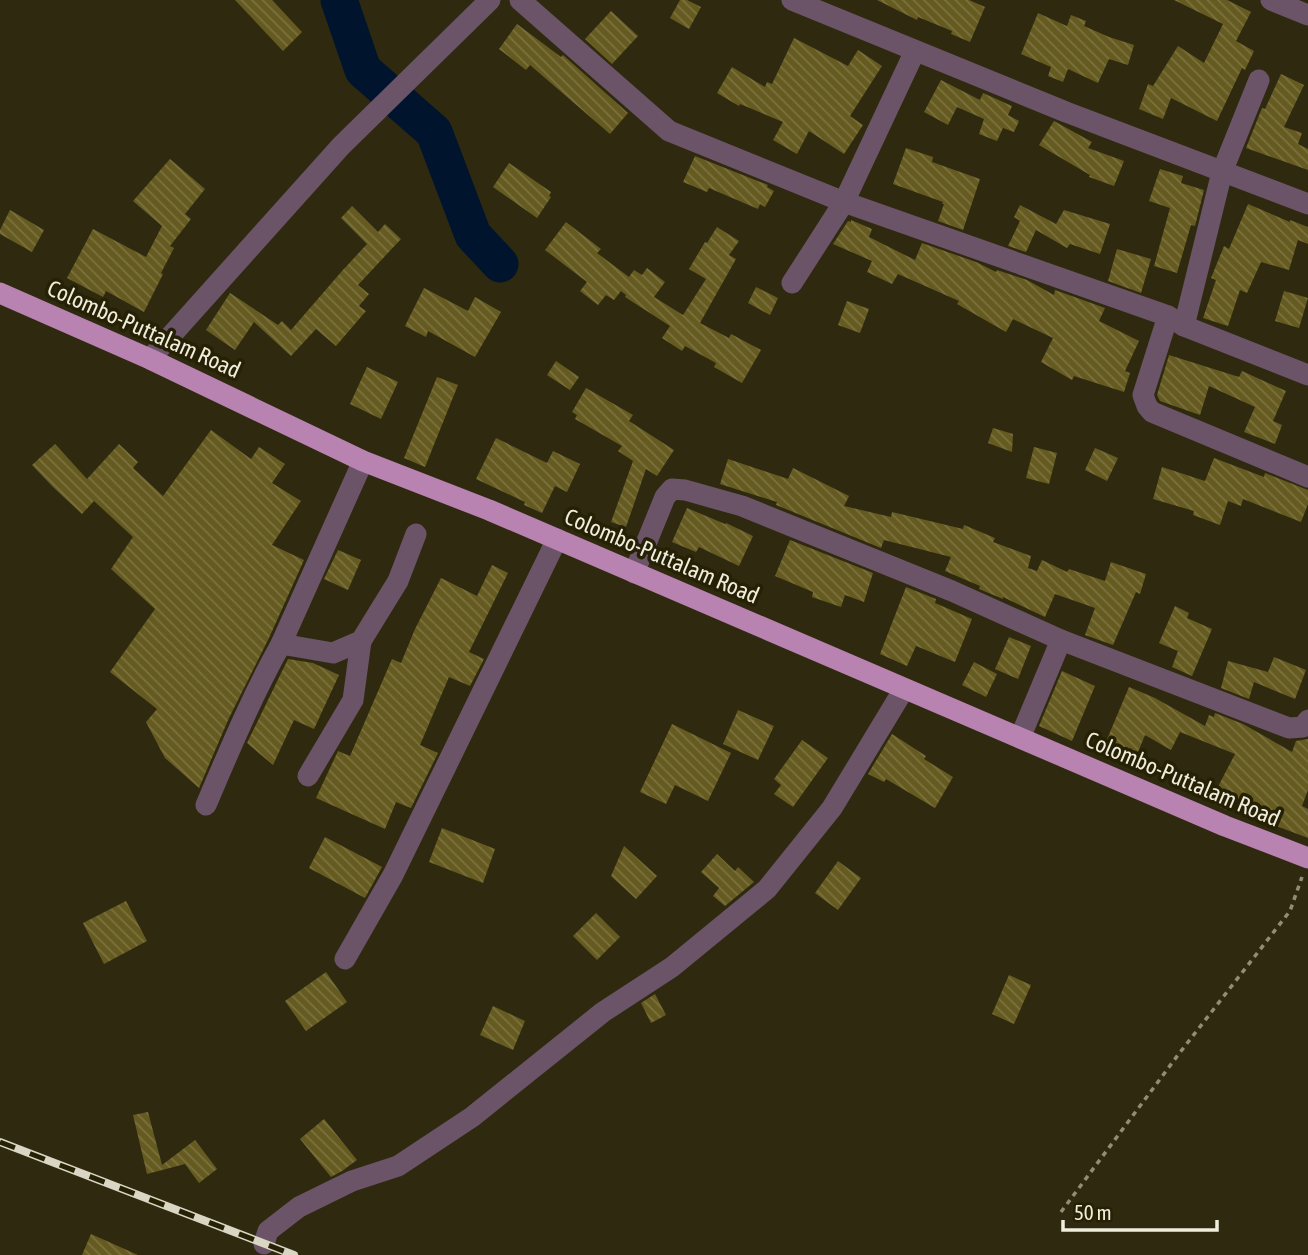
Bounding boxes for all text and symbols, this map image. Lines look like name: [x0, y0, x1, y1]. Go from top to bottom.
street label: Colombo-Puttalam Road: [43, 275, 245, 383]
street label: Colombo-Puttalam Road: [561, 503, 763, 609]
street label: Colombo-Puttalam Road: [1082, 726, 1284, 832]
scale bar: [1063, 1188, 1217, 1232]
text: 50 m: [1074, 1200, 1112, 1224]

